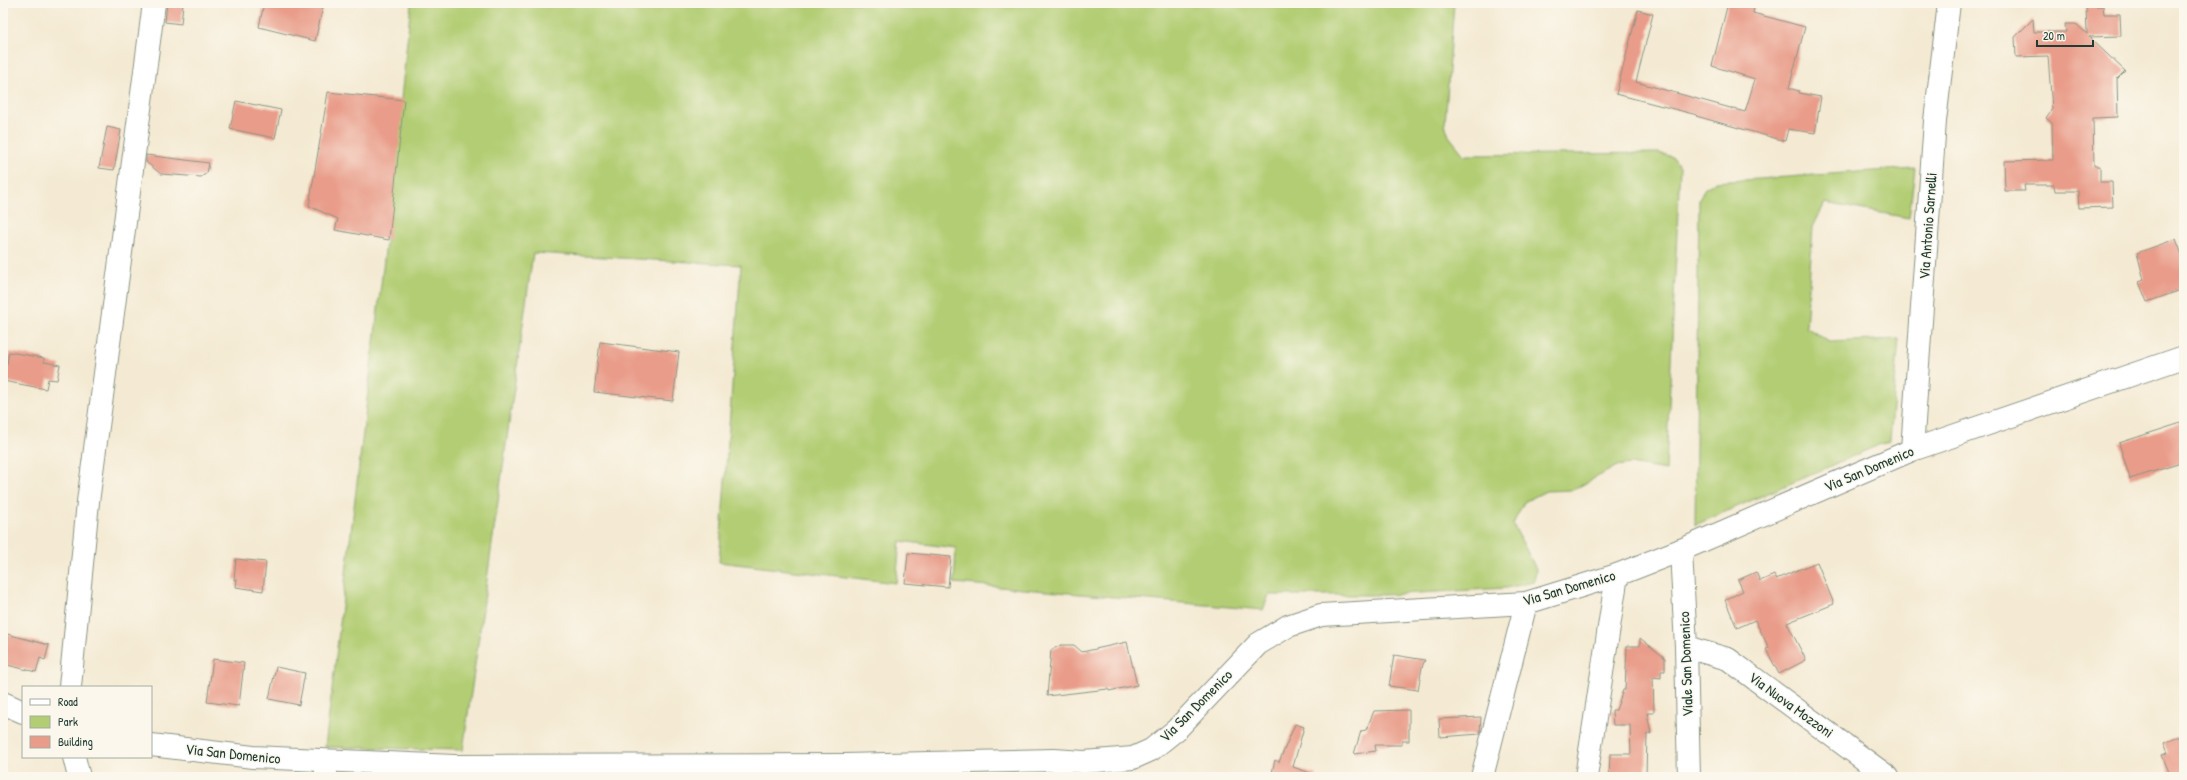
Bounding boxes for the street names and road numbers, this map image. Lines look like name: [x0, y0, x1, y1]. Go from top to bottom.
street label: Via Antonio Sarnelli: [1913, 172, 1942, 280]
street label: Via San Domenico: [1821, 440, 1917, 497]
street label: Via San Domenico: [1520, 564, 1618, 611]
street label: Viale San Domenico: [1673, 611, 1698, 717]
street label: Via San Domenico: [1154, 664, 1237, 747]
street label: Via Nuova Mozzoni: [1744, 667, 1838, 743]
street label: Via San Domenico: [184, 738, 282, 769]

